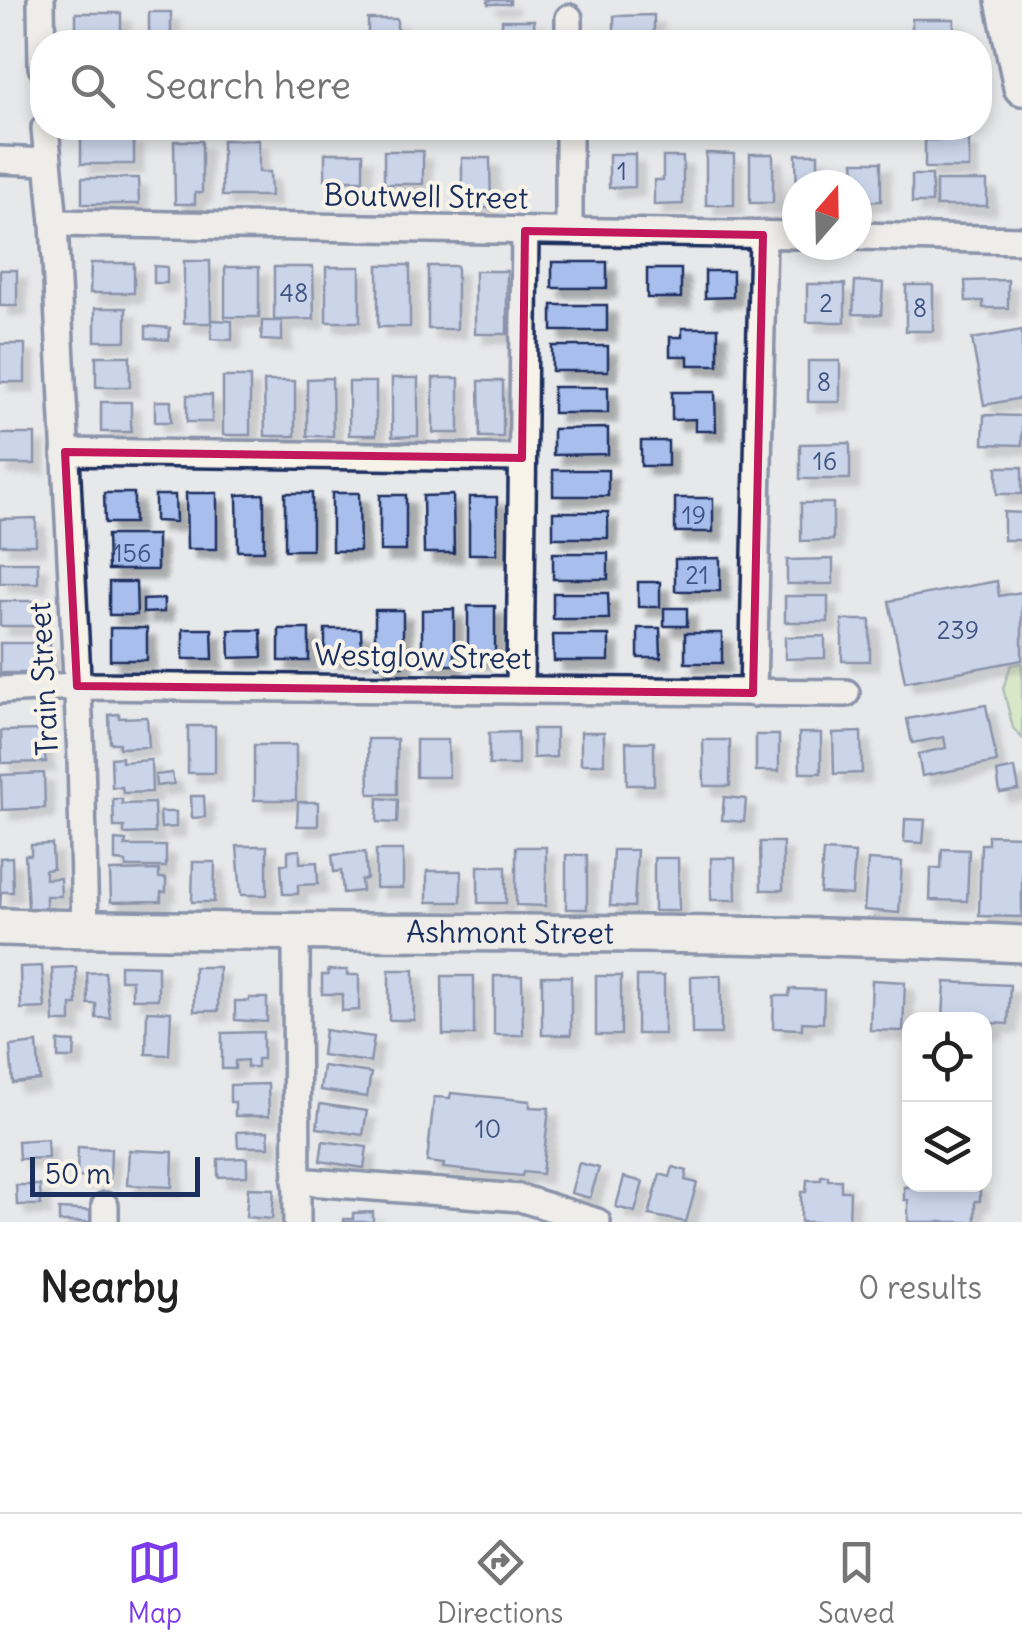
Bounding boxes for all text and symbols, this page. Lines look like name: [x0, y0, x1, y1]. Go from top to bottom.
search box: [30, 30, 992, 140]
icon: search: [65, 58, 120, 113]
text: Search here: [145, 62, 351, 109]
house number: 1: [617, 155, 627, 187]
north arrow: [782, 170, 872, 260]
street label: Boutwell Street: [323, 175, 529, 217]
house number: 48: [280, 277, 308, 309]
house number: 2: [819, 287, 833, 319]
house number: 8: [913, 292, 927, 324]
house number: 8: [817, 366, 831, 398]
house number: 16: [813, 445, 837, 477]
house number: 19: [682, 499, 706, 531]
house number: 156: [113, 537, 151, 569]
house number: 21: [685, 559, 709, 591]
street label: Train Street: [20, 601, 66, 757]
house number: 239: [937, 614, 979, 646]
street label: Westglow Street: [314, 635, 532, 677]
street label: Ashmont Street: [406, 912, 614, 952]
map controls: [902, 1012, 992, 1192]
button: locate: [902, 1012, 992, 1102]
button: layers: [902, 1102, 992, 1192]
house number: 10: [475, 1113, 501, 1145]
scale bar: [30, 1152, 200, 1196]
text: 50 m: [45, 1156, 111, 1192]
text: Nearby: [40, 1261, 179, 1313]
text: 0 results: [858, 1267, 982, 1308]
tab: Map: [127, 1535, 182, 1631]
tab: Directions: [437, 1535, 563, 1631]
tab: Saved: [818, 1535, 895, 1631]

